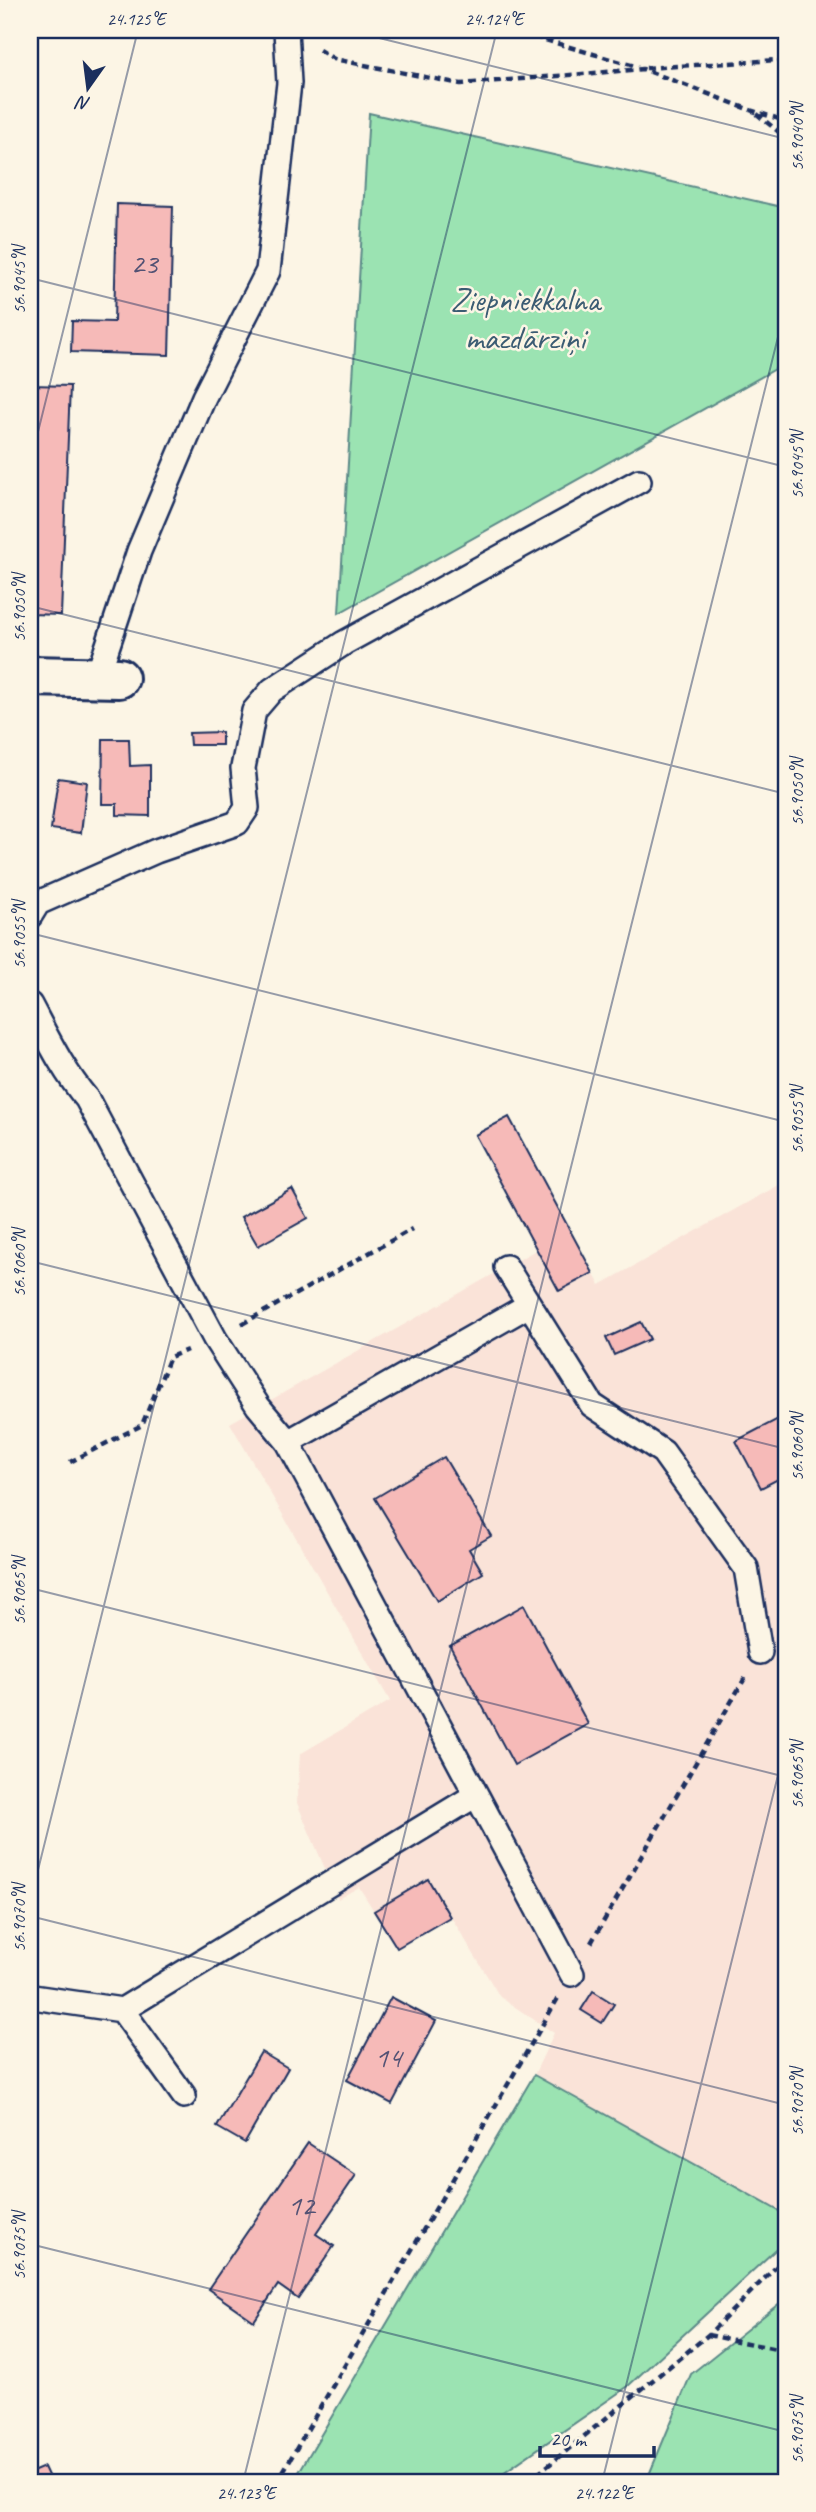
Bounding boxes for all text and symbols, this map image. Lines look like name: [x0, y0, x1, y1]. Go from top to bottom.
text: 24.125°E: [107, 8, 168, 30]
text: 24.124°E: [465, 8, 526, 30]
north arrow: [52, 52, 122, 122]
text: N: [72, 90, 93, 117]
text: 56.9040°N: [786, 100, 808, 171]
text: 56.9045°N: [8, 243, 30, 314]
house number: 23: [131, 244, 160, 282]
park label: Ziepniekkalna mazdārziņi: [450, 279, 602, 359]
text: 56.9045°N: [786, 428, 808, 499]
text: 56.9050°N: [8, 571, 30, 642]
text: 56.9050°N: [786, 755, 808, 826]
text: 56.9055°N: [8, 898, 30, 969]
text: 56.9055°N: [786, 1083, 808, 1154]
text: 56.9060°N: [8, 1226, 30, 1297]
text: 56.9060°N: [786, 1410, 808, 1481]
text: 56.9065°N: [8, 1554, 30, 1625]
text: 56.9065°N: [786, 1738, 808, 1809]
text: 56.9070°N: [8, 1881, 30, 1952]
house number: 14: [375, 2038, 404, 2076]
text: 56.9070°N: [786, 2065, 808, 2136]
house number: 12: [288, 2186, 317, 2224]
text: 56.9075°N: [8, 2209, 30, 2280]
text: 56.9075°N: [786, 2393, 808, 2464]
scale bar: [540, 2414, 653, 2458]
text: 20 m: [550, 2426, 588, 2452]
text: 24.123°E: [217, 2482, 278, 2504]
text: 24.122°E: [575, 2482, 636, 2504]

